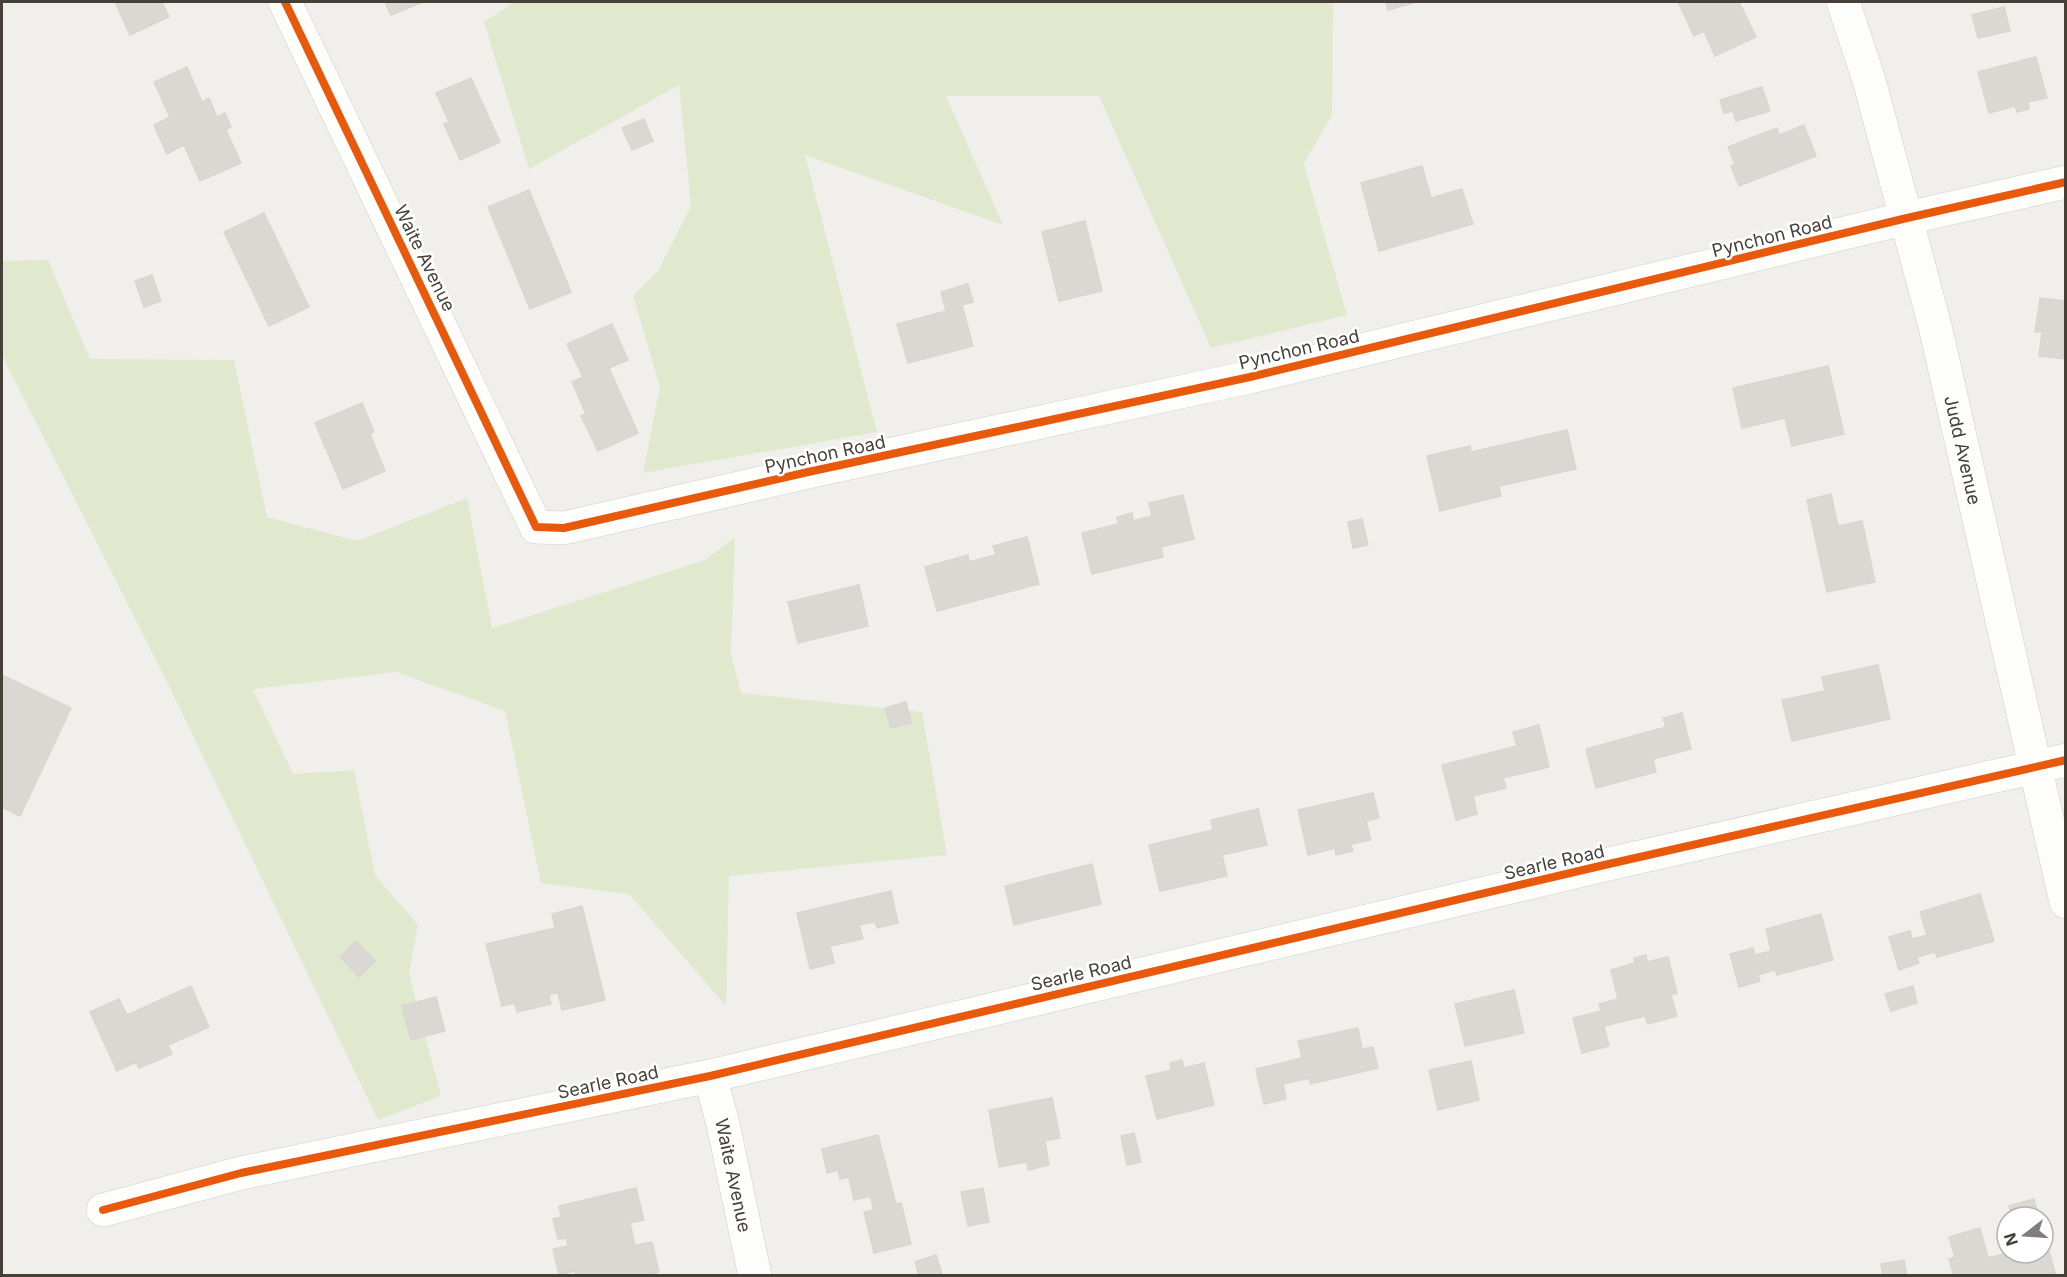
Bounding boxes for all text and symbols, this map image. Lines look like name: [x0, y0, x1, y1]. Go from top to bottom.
street label: Waite Avenue: [390, 201, 460, 315]
street label: Pynchon Road: [1710, 211, 1834, 261]
street label: Pynchon Road: [1237, 325, 1361, 373]
street label: Judd Avenue: [1941, 393, 1986, 507]
street label: Pynchon Road: [763, 431, 887, 477]
street label: Searle Road: [1502, 840, 1606, 884]
street label: Searle Road: [1029, 951, 1133, 995]
street label: Searle Road: [556, 1061, 660, 1103]
street label: Waite Avenue: [712, 1116, 756, 1234]
north arrow: [1995, 1205, 2055, 1265]
text: N: [1999, 1231, 2022, 1248]

